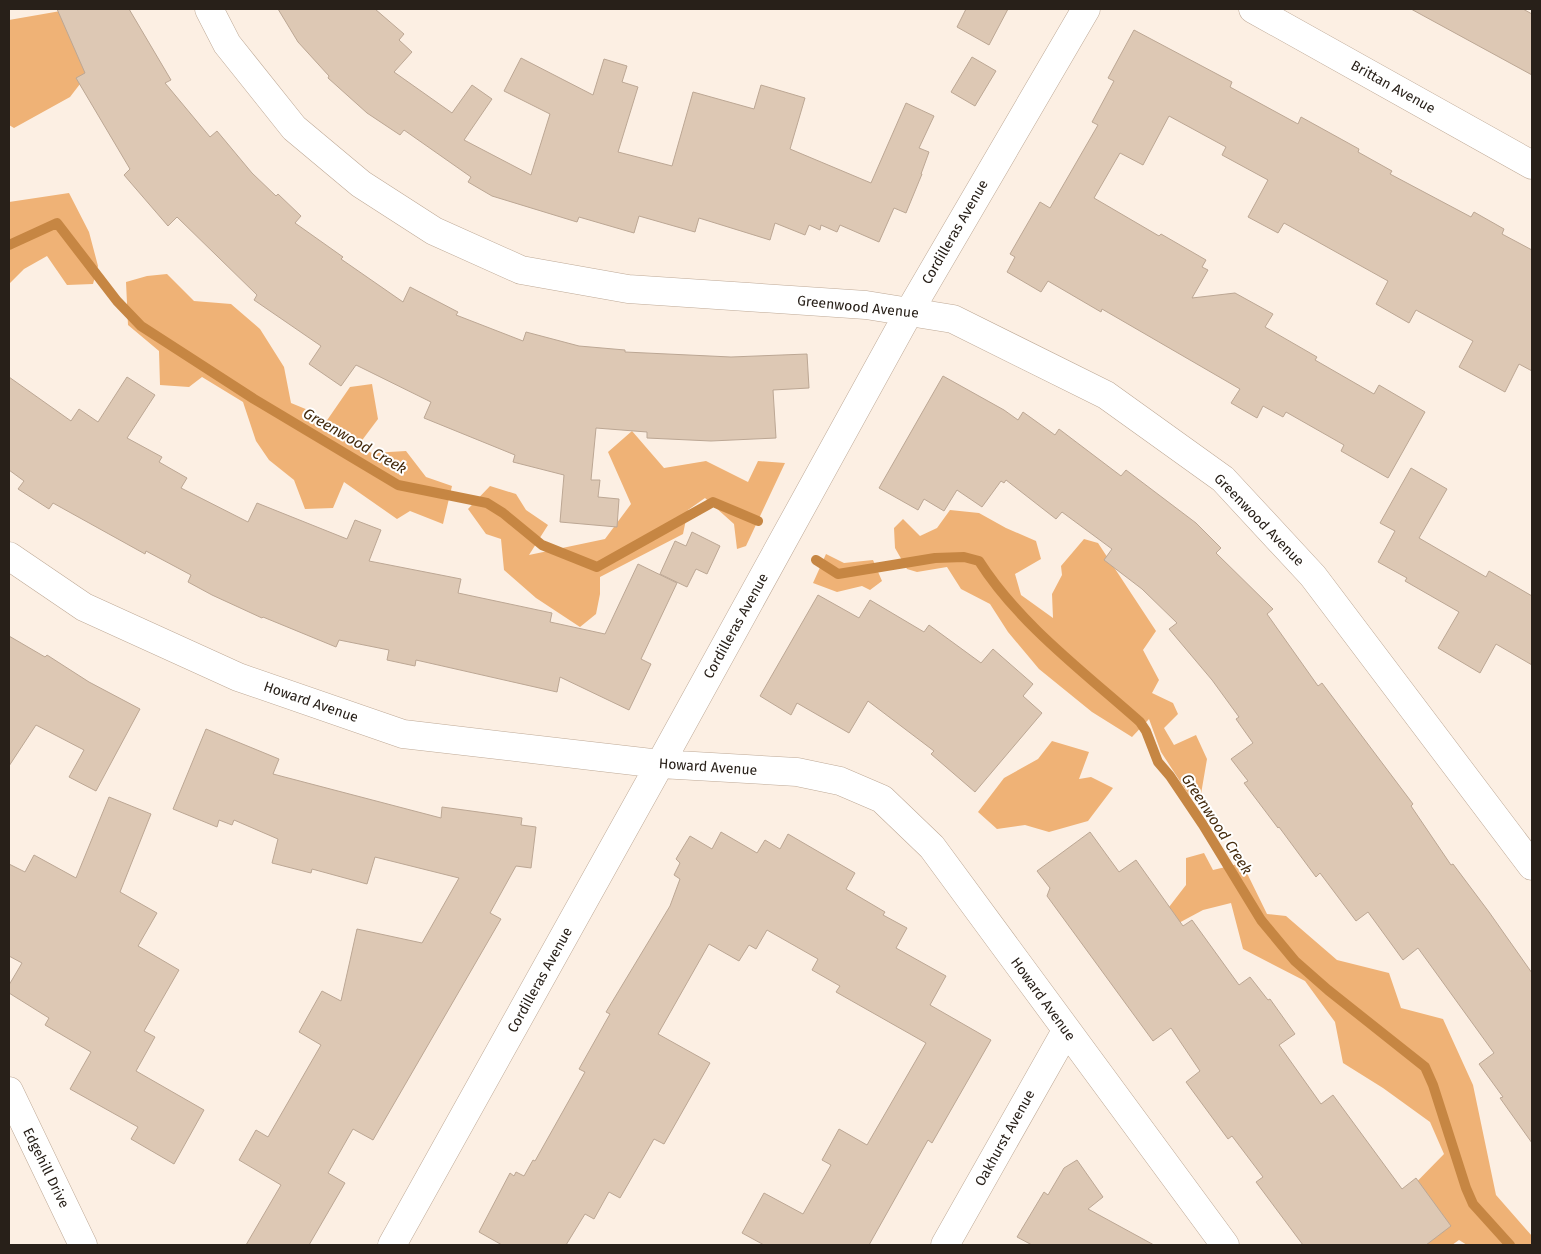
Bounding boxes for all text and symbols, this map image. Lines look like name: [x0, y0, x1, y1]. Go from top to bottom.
street label: Brittan Avenue: [1348, 57, 1438, 117]
street label: Cordilleras Avenue: [918, 177, 992, 287]
street label: Greenwood Avenue: [796, 292, 920, 322]
water label: Greenwood Creek: [300, 404, 410, 478]
street label: Greenwood Avenue: [1210, 470, 1308, 570]
street label: Cordilleras Avenue: [700, 570, 772, 682]
street label: Howard Avenue: [262, 678, 360, 726]
street label: Howard Avenue: [658, 755, 758, 779]
water label: Greenwood Creek: [1178, 770, 1256, 878]
street label: Cordilleras Avenue: [504, 924, 576, 1036]
street label: Howard Avenue: [1007, 954, 1079, 1044]
street label: Oakhurst Avenue: [971, 1087, 1039, 1189]
street label: Edgehill Drive: [19, 1125, 73, 1211]

